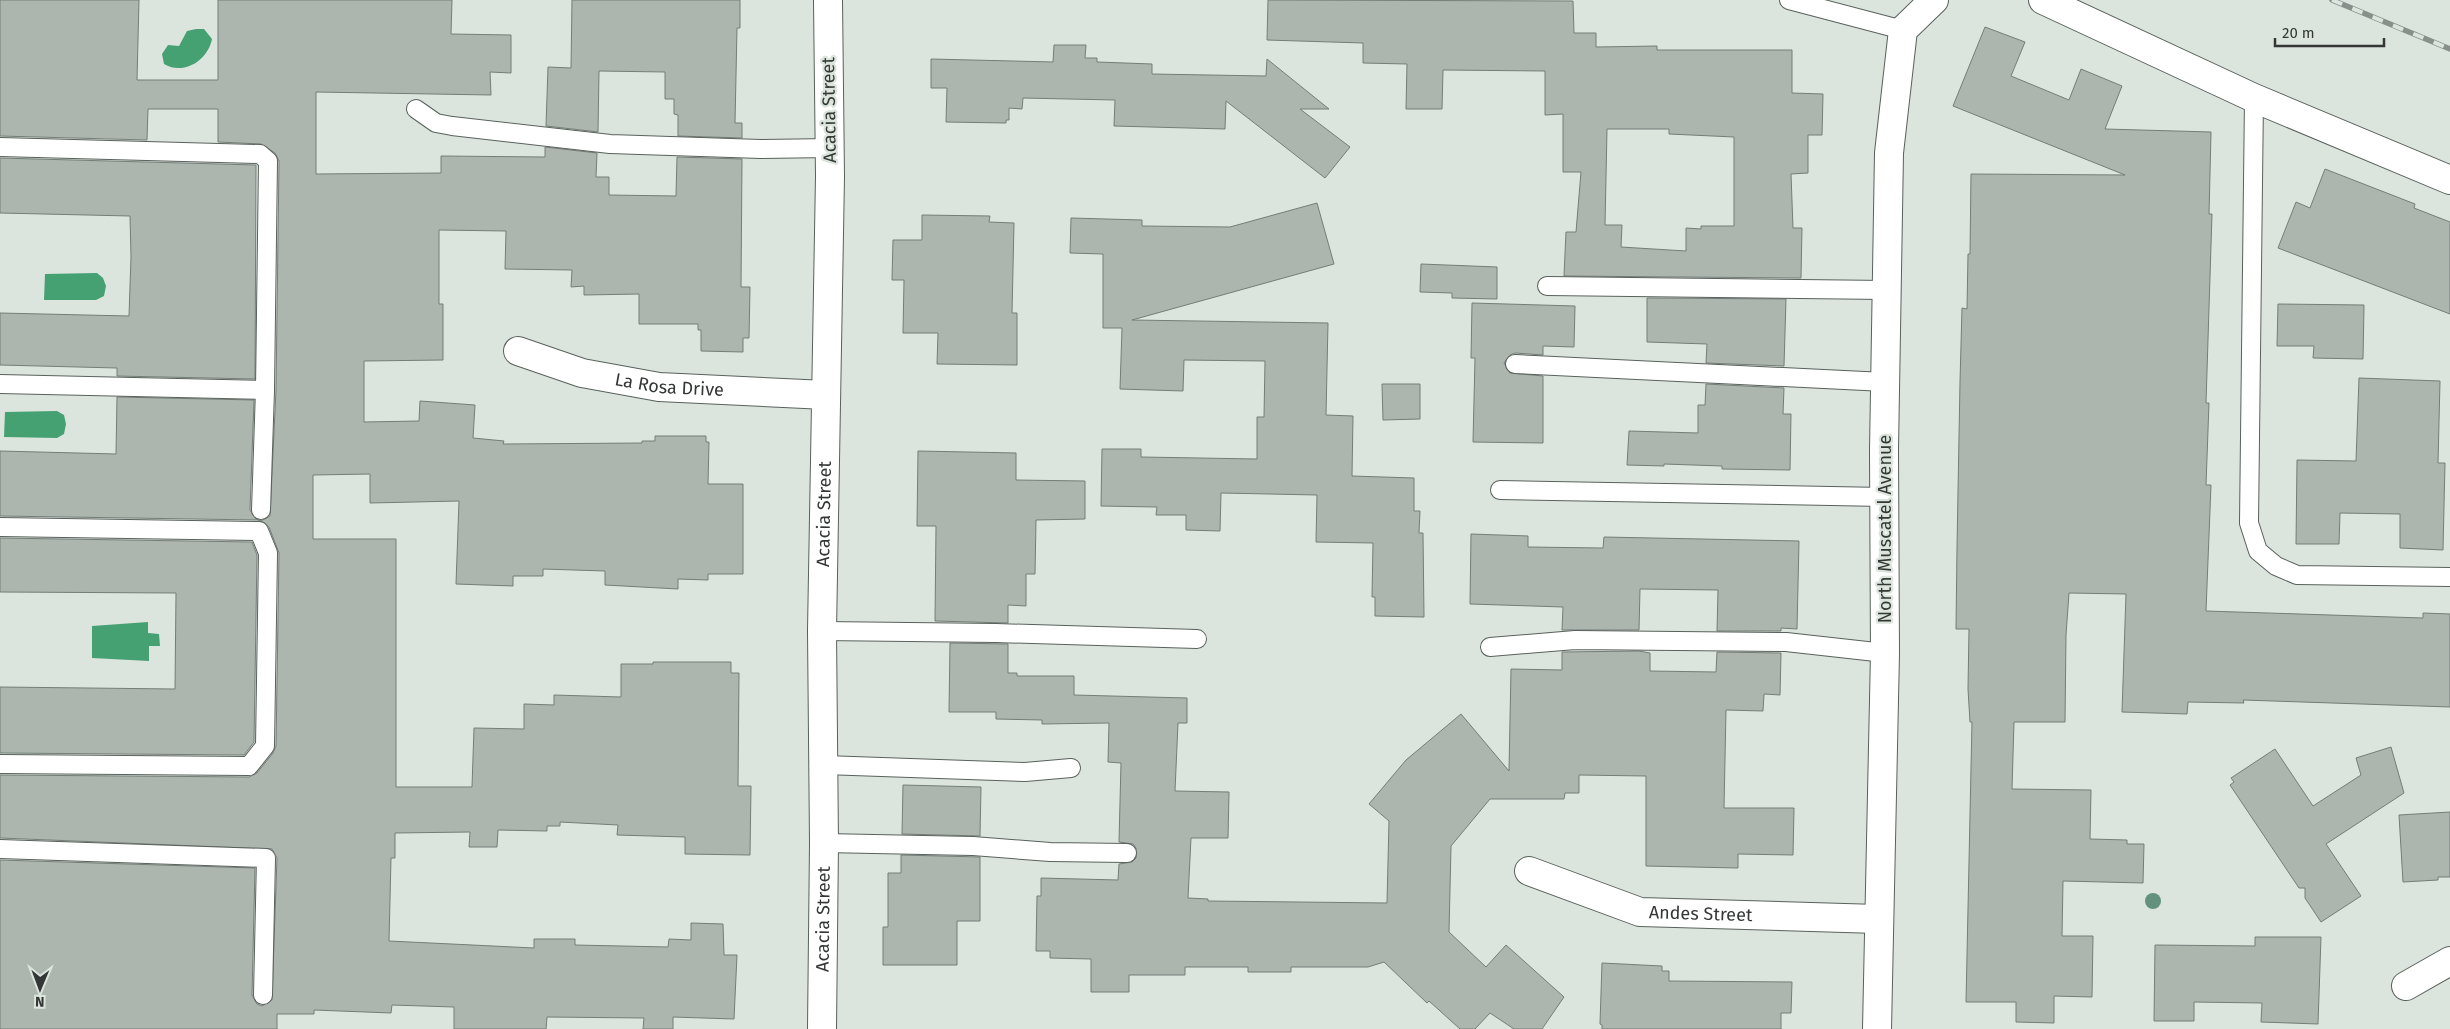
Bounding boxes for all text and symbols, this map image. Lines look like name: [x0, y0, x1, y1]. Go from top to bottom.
scale bar: [2275, 15, 2384, 47]
text: 20 m: [2282, 24, 2315, 42]
street label: Acacia Street: [817, 57, 841, 163]
street label: La Rosa Drive: [613, 368, 724, 401]
street label: North Muscatel Avenue: [1874, 435, 1896, 623]
street label: Acacia Street: [812, 461, 836, 567]
street label: Acacia Street: [812, 866, 835, 972]
street label: Andes Street: [1649, 901, 1753, 926]
north arrow: [15, 964, 65, 1014]
text: N: [35, 993, 45, 1010]

